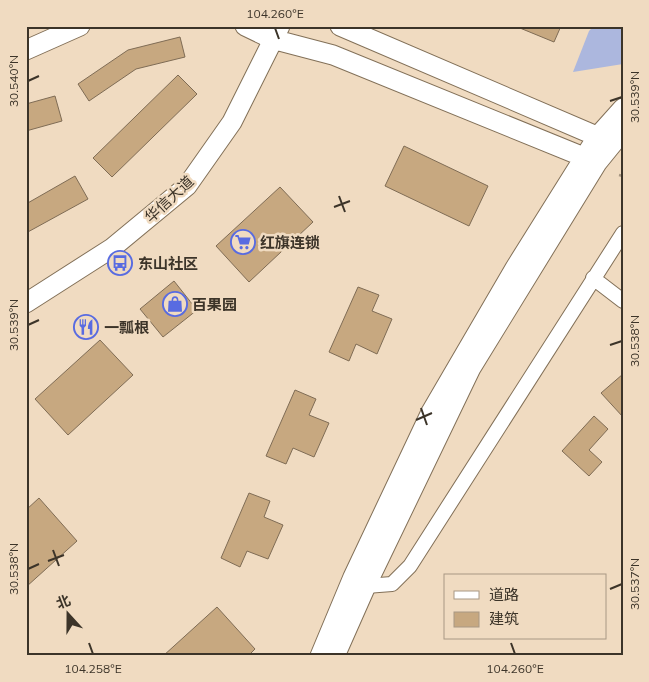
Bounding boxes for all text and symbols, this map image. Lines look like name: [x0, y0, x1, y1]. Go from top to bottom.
text: 104.260°E: [246, 6, 304, 21]
text: 30.540°N: [6, 55, 21, 107]
text: 30.539°N: [627, 71, 642, 123]
street label: 华信大道: [141, 172, 197, 226]
supermarket icon: 红旗连锁: [230, 229, 256, 255]
place label: 红旗连锁: [260, 233, 320, 252]
bus stop icon: 东山社区: [107, 250, 133, 276]
place label: 东山社区: [138, 254, 198, 273]
shop icon: 百果园: [162, 291, 188, 317]
place label: 百果园: [192, 295, 237, 314]
text: 30.539°N: [6, 299, 21, 351]
restaurant icon: 一瓢根: [73, 314, 99, 340]
text: 30.538°N: [627, 315, 642, 367]
place label: 一瓢根: [104, 318, 150, 337]
text: 30.538°N: [6, 543, 21, 595]
text: 30.537°N: [627, 558, 642, 610]
legend: [444, 574, 606, 640]
text: 道路: [489, 585, 519, 604]
north arrow: [42, 590, 92, 640]
text: 北: [54, 591, 73, 613]
text: 建筑: [489, 609, 519, 628]
text: 104.258°E: [64, 661, 122, 676]
text: 104.260°E: [486, 661, 544, 676]

